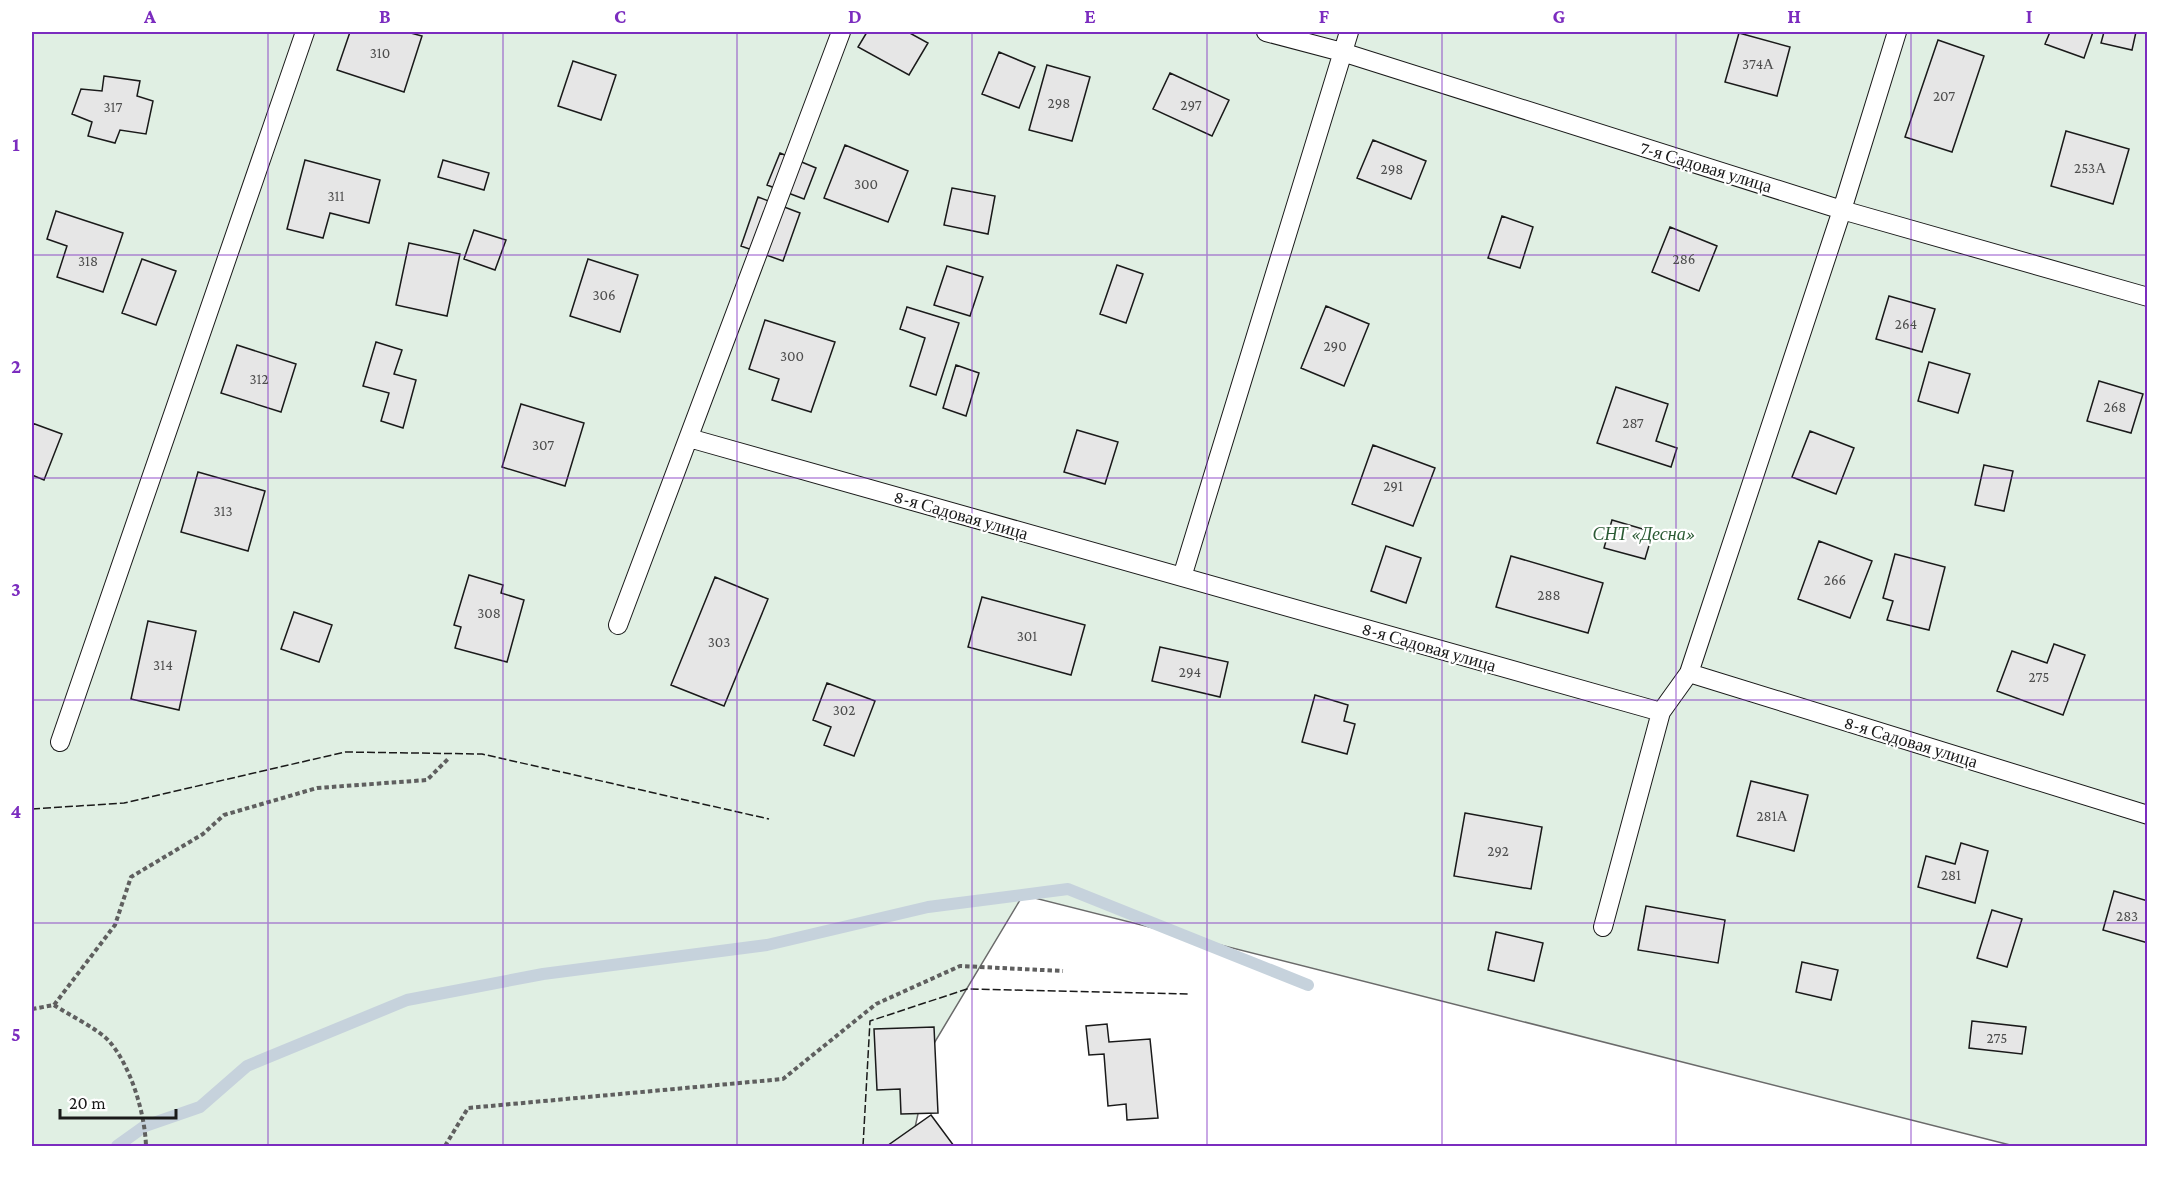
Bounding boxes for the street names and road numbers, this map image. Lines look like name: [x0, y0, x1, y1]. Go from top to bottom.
street label: 7-я Садовая улица: [1638, 137, 1774, 197]
street label: 8-я Садовая улица: [892, 486, 1030, 544]
street label: 8-я Садовая улица: [1360, 618, 1498, 676]
street label: 8-я Садовая улица: [1842, 712, 1980, 772]

